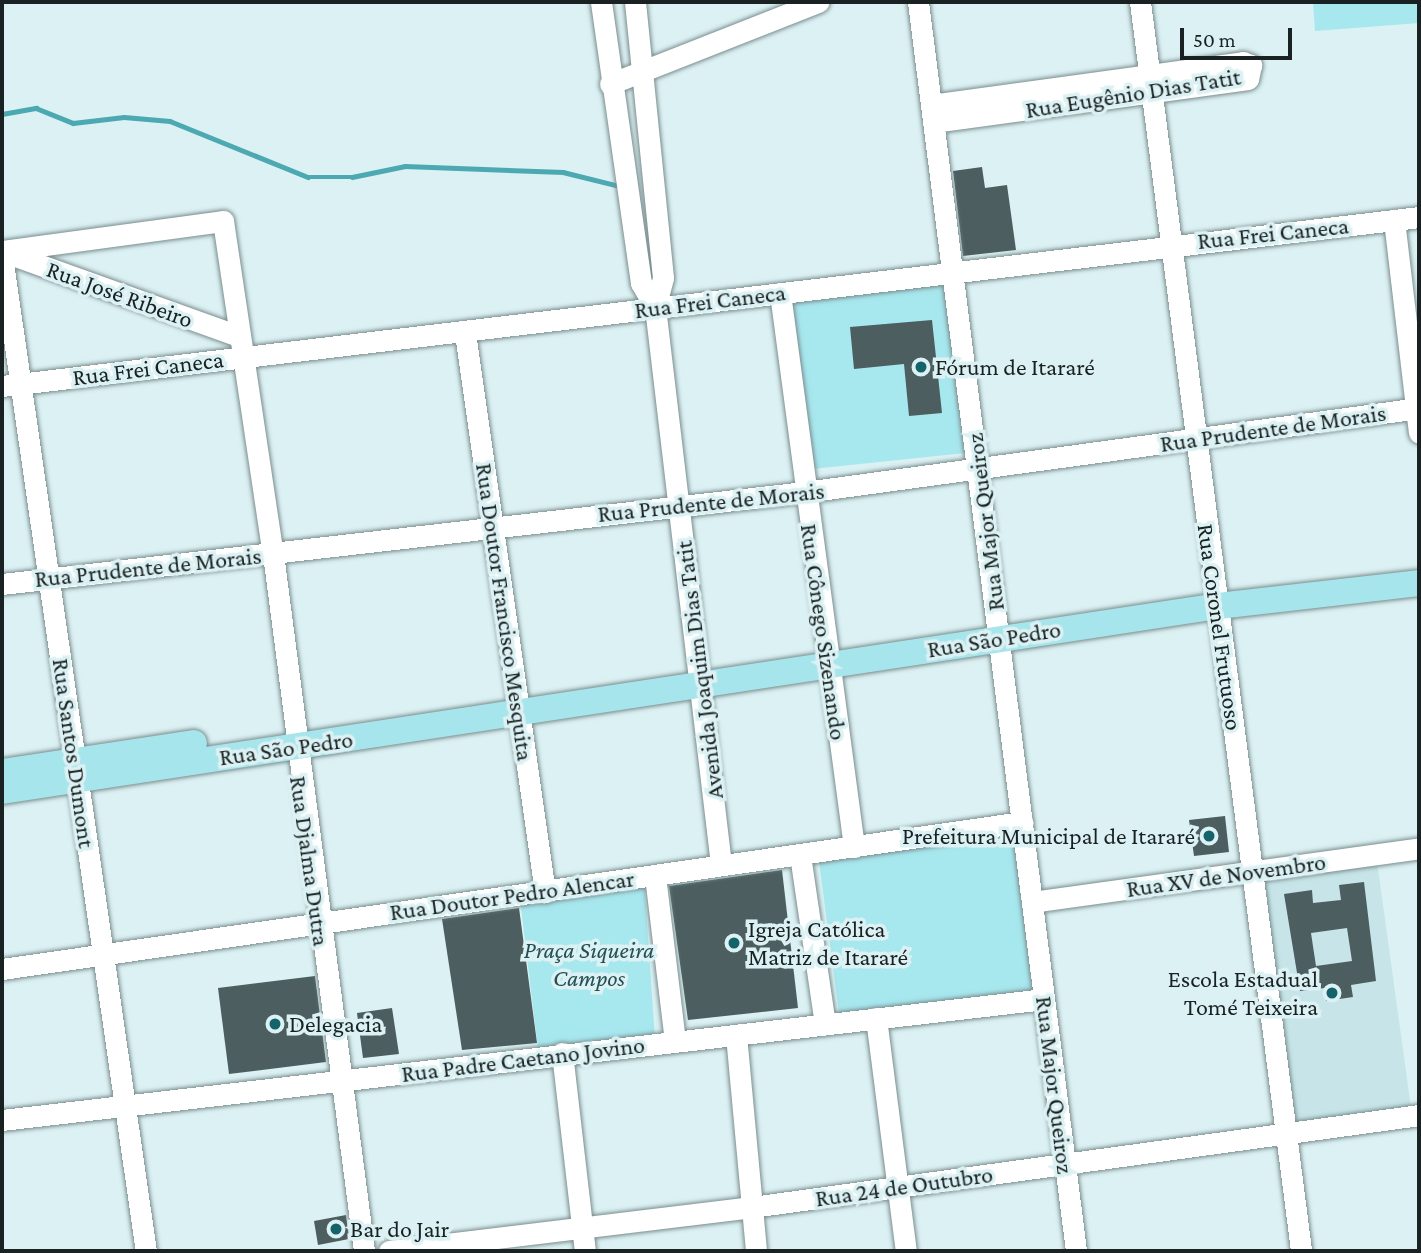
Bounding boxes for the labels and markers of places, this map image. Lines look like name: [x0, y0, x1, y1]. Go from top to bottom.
place label: Fórum de Itararé: [935, 353, 1095, 381]
marker: Fórum de Itararé: [913, 359, 929, 375]
place label: Prefeitura Municipal de Itararé: [902, 822, 1195, 850]
marker: Prefeitura Municipal de Itararé: [1201, 828, 1217, 844]
place label: Igreja Católica Matriz de Itararé: [748, 915, 908, 971]
marker: Igreja Católica Matriz de Itararé: [726, 935, 742, 951]
place label: Escola Estadual Tomé Teixeira: [1168, 965, 1318, 1021]
marker: Escola Estadual Tomé Teixeira: [1324, 985, 1340, 1001]
place label: Delegacia: [289, 1010, 382, 1038]
marker: Delegacia: [267, 1016, 283, 1032]
place label: Bar do Jair: [350, 1215, 449, 1243]
marker: Bar do Jair: [328, 1221, 344, 1237]

